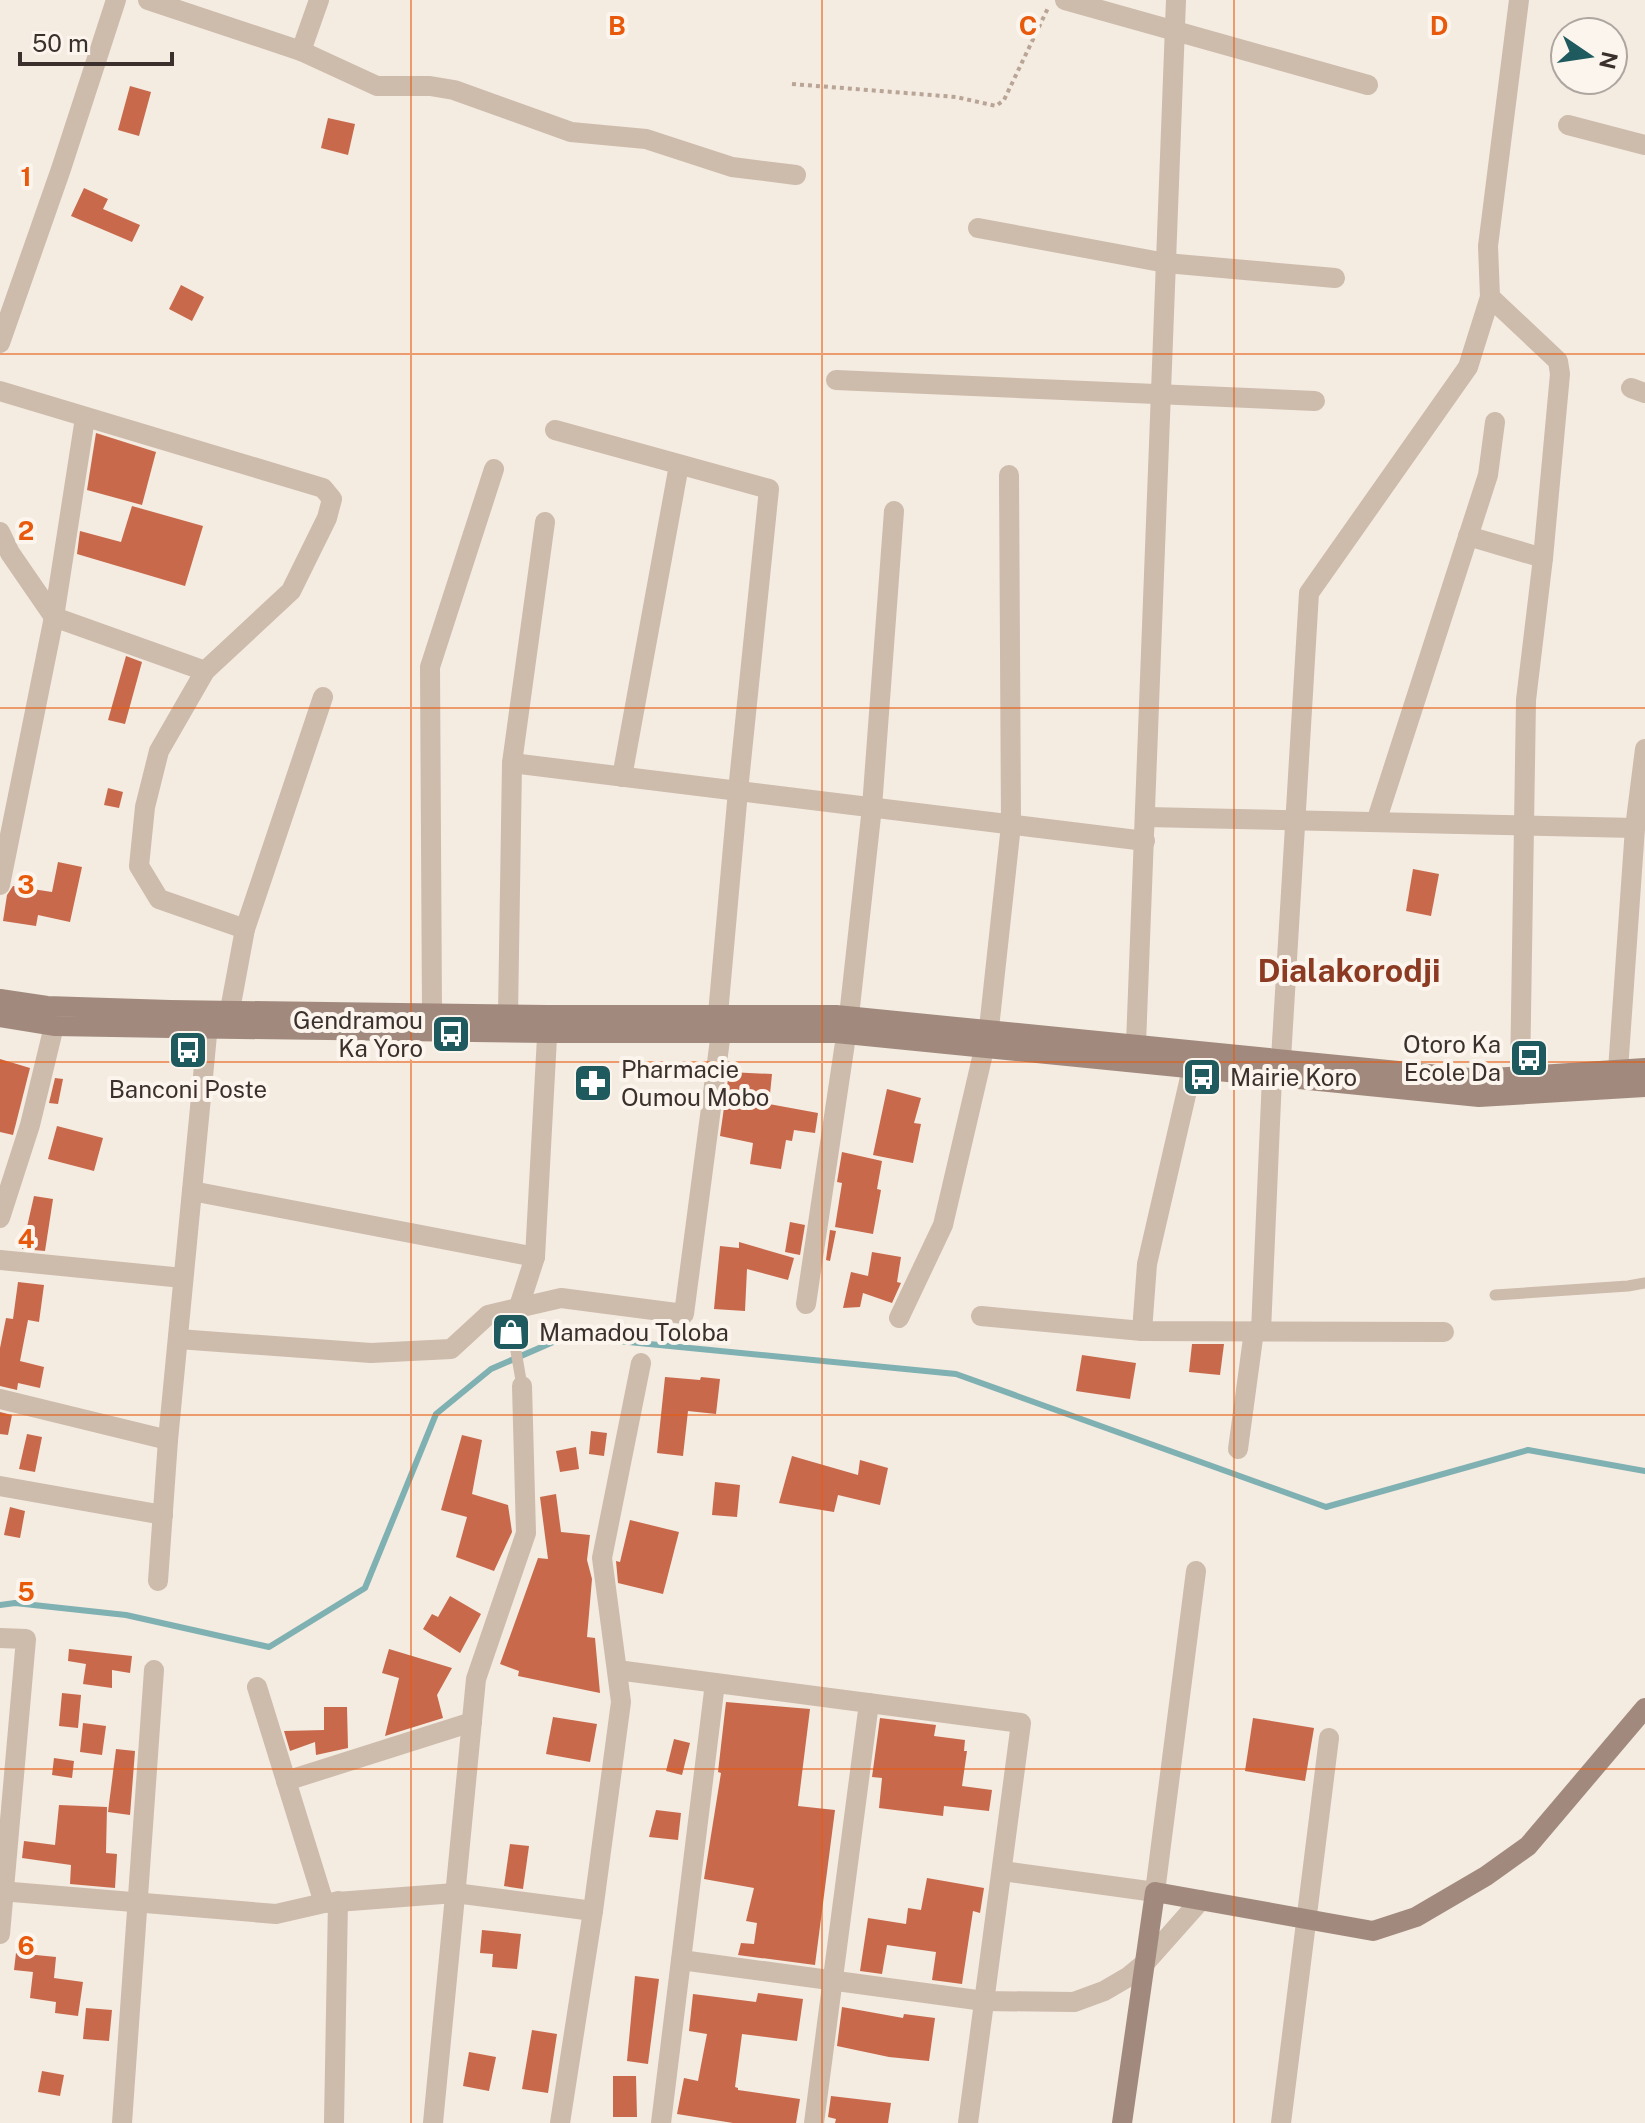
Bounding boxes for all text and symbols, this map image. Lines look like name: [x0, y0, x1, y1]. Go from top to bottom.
text: B: [608, 10, 626, 41]
text: C: [1019, 10, 1037, 41]
text: D: [1430, 10, 1448, 41]
scale bar: [20, 16, 172, 66]
north arrow: [1549, 16, 1629, 96]
text: 50 m: [32, 29, 89, 57]
text: N: [1594, 49, 1623, 72]
text: 1: [20, 161, 32, 192]
text: 2: [18, 515, 34, 546]
text: 3: [17, 869, 35, 900]
district label: Dialakorodji: [1257, 952, 1441, 989]
place label: Gendramou Ka Yoro: [293, 1006, 423, 1062]
bus stop icon: Gendramou Ka Yoro: [430, 1013, 472, 1055]
bus stop icon: Banconi Poste: [167, 1029, 209, 1071]
place label: Otoro Ka Ecole Da: [1403, 1030, 1501, 1086]
bus stop icon: Otoro Ka Ecole Da: [1508, 1037, 1550, 1079]
place label: Pharmacie Oumou Mobo: [621, 1055, 769, 1111]
bus stop icon: Mairie Koro: [1181, 1056, 1223, 1098]
pharmacy icon: Pharmacie Oumou Mobo: [572, 1062, 614, 1104]
place label: Mairie Koro: [1230, 1063, 1357, 1091]
place label: Banconi Poste: [109, 1075, 267, 1103]
text: 4: [17, 1223, 35, 1254]
shop icon: Mamadou Toloba: [490, 1311, 532, 1353]
place label: Mamadou Toloba: [539, 1318, 729, 1346]
text: 5: [17, 1576, 35, 1607]
text: 6: [17, 1930, 35, 1961]

